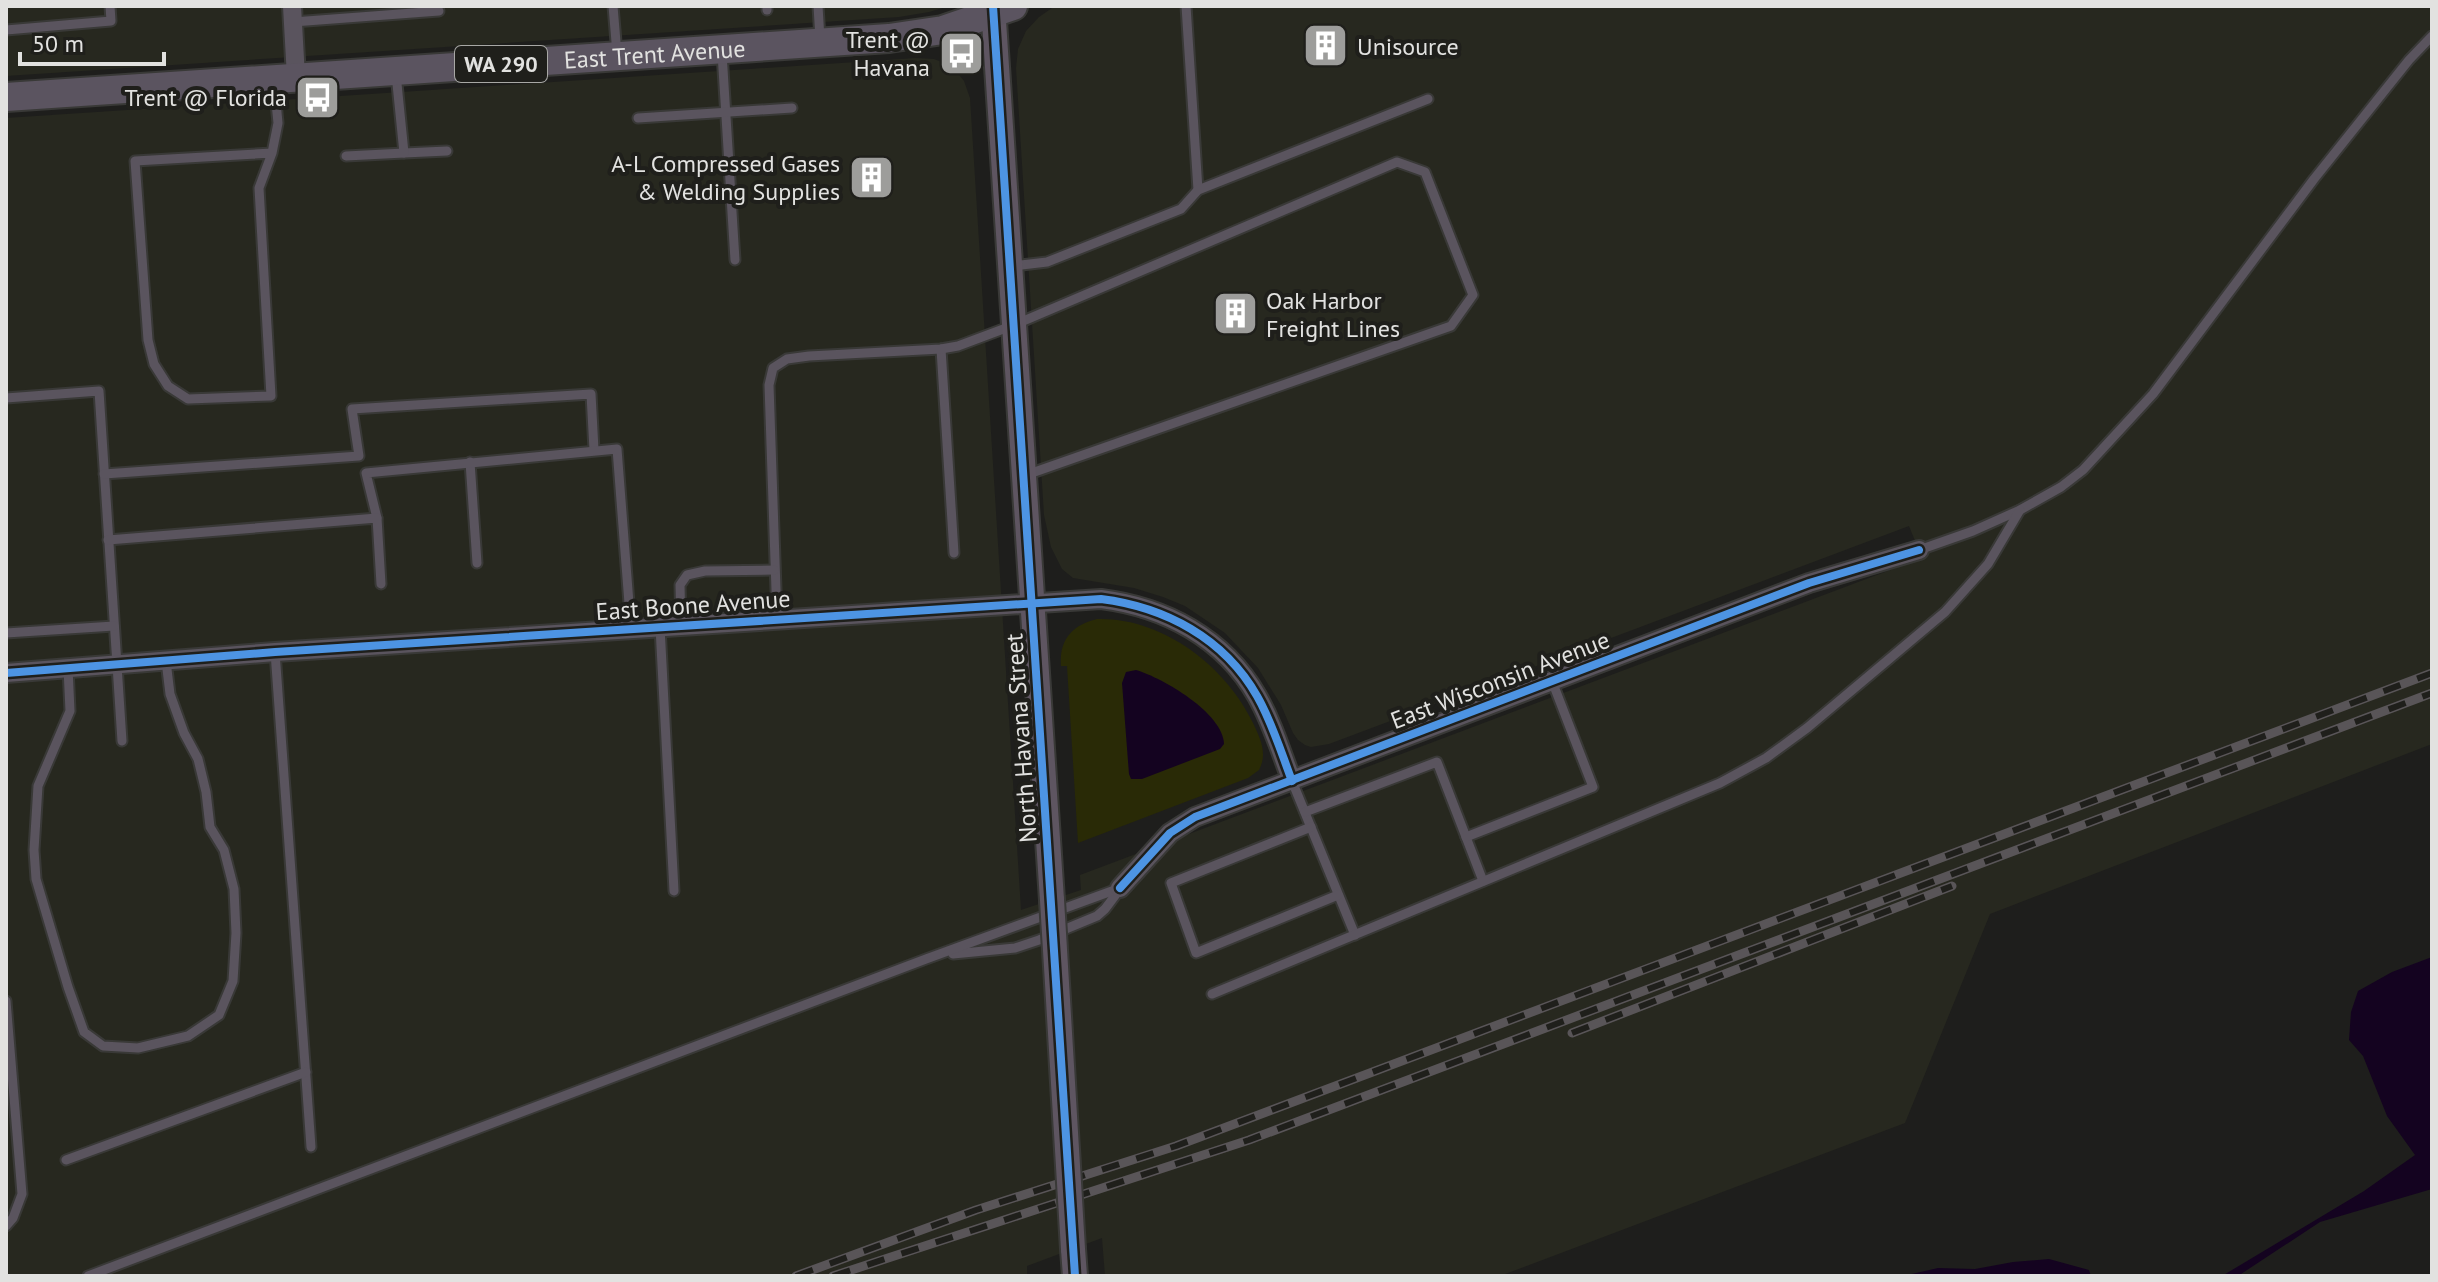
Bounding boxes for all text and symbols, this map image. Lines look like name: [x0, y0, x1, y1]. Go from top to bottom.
scale bar: [20, 16, 164, 66]
building icon: Unisource: [1302, 22, 1350, 70]
place label: Trent @ Havana: [846, 24, 930, 83]
text: 50 m: [32, 28, 84, 59]
bus stop icon: Trent @ Havana: [937, 29, 985, 77]
place label: Unisource: [1357, 31, 1459, 62]
street label: East Trent Avenue: [563, 32, 746, 75]
road number: WA 290: [455, 46, 547, 82]
bus stop icon: Trent @ Florida: [294, 73, 342, 121]
place label: Trent @ Florida: [125, 82, 287, 113]
place label: A-L Compressed Gases & Welding Supplies: [611, 148, 840, 207]
building icon: A-L Compressed Gases & Welding Supplies: [847, 153, 895, 201]
place label: Oak Harbor Freight Lines: [1266, 285, 1400, 344]
building icon: Oak Harbor Freight Lines: [1211, 290, 1259, 338]
street label: East Boone Avenue: [595, 583, 791, 627]
street label: East Wisconsin Avenue: [1386, 624, 1614, 736]
street label: North Havana Street: [998, 632, 1044, 844]

